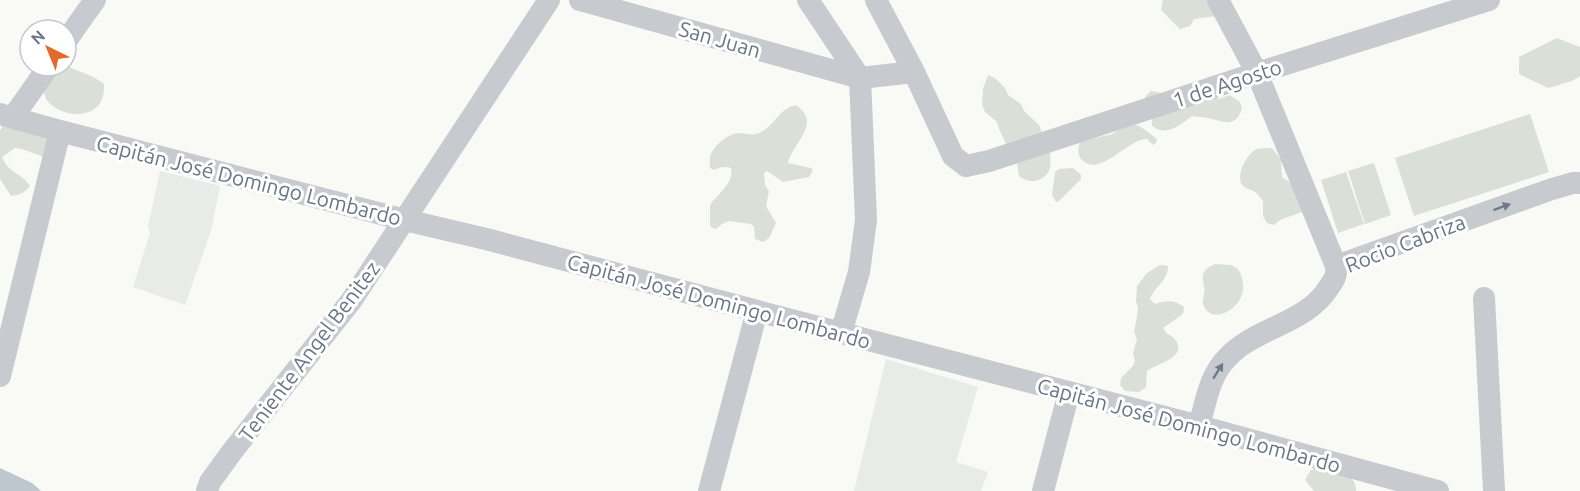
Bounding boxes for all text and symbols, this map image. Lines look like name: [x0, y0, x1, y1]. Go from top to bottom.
street label: San Juan: [676, 16, 764, 62]
north arrow: [18, 18, 78, 78]
text: N: [27, 26, 48, 48]
street label: 1 de Agosto: [1170, 54, 1284, 112]
street label: Capitán José Domingo Lombardo: [94, 130, 404, 230]
one-way arrow: [1493, 201, 1511, 211]
street label: Rocio Cabriza: [1342, 209, 1468, 277]
street label: Capitán José Domingo Lombardo: [565, 249, 873, 353]
street label: Teniente Angel Benitez: [234, 256, 384, 446]
one-way arrow: [1212, 363, 1223, 379]
street label: Capitán José Domingo Lombardo: [1035, 373, 1343, 477]

